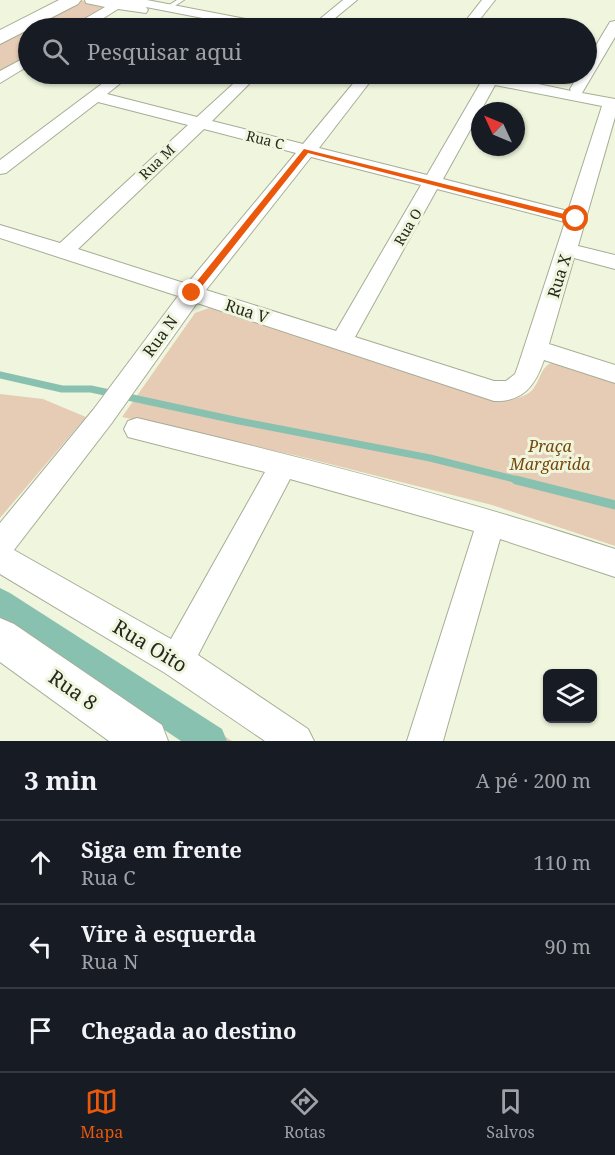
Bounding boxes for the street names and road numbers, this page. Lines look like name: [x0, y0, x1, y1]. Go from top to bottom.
street label: Rua C: [244, 126, 286, 153]
street label: Rua M: [135, 140, 179, 183]
street label: Rua O: [389, 205, 426, 249]
street label: Rua X: [542, 251, 576, 300]
street label: Rua V: [222, 294, 272, 328]
street label: Rua N: [138, 311, 182, 361]
street label: Rua Oito: [108, 613, 192, 678]
street label: Rua 8: [44, 663, 103, 716]

